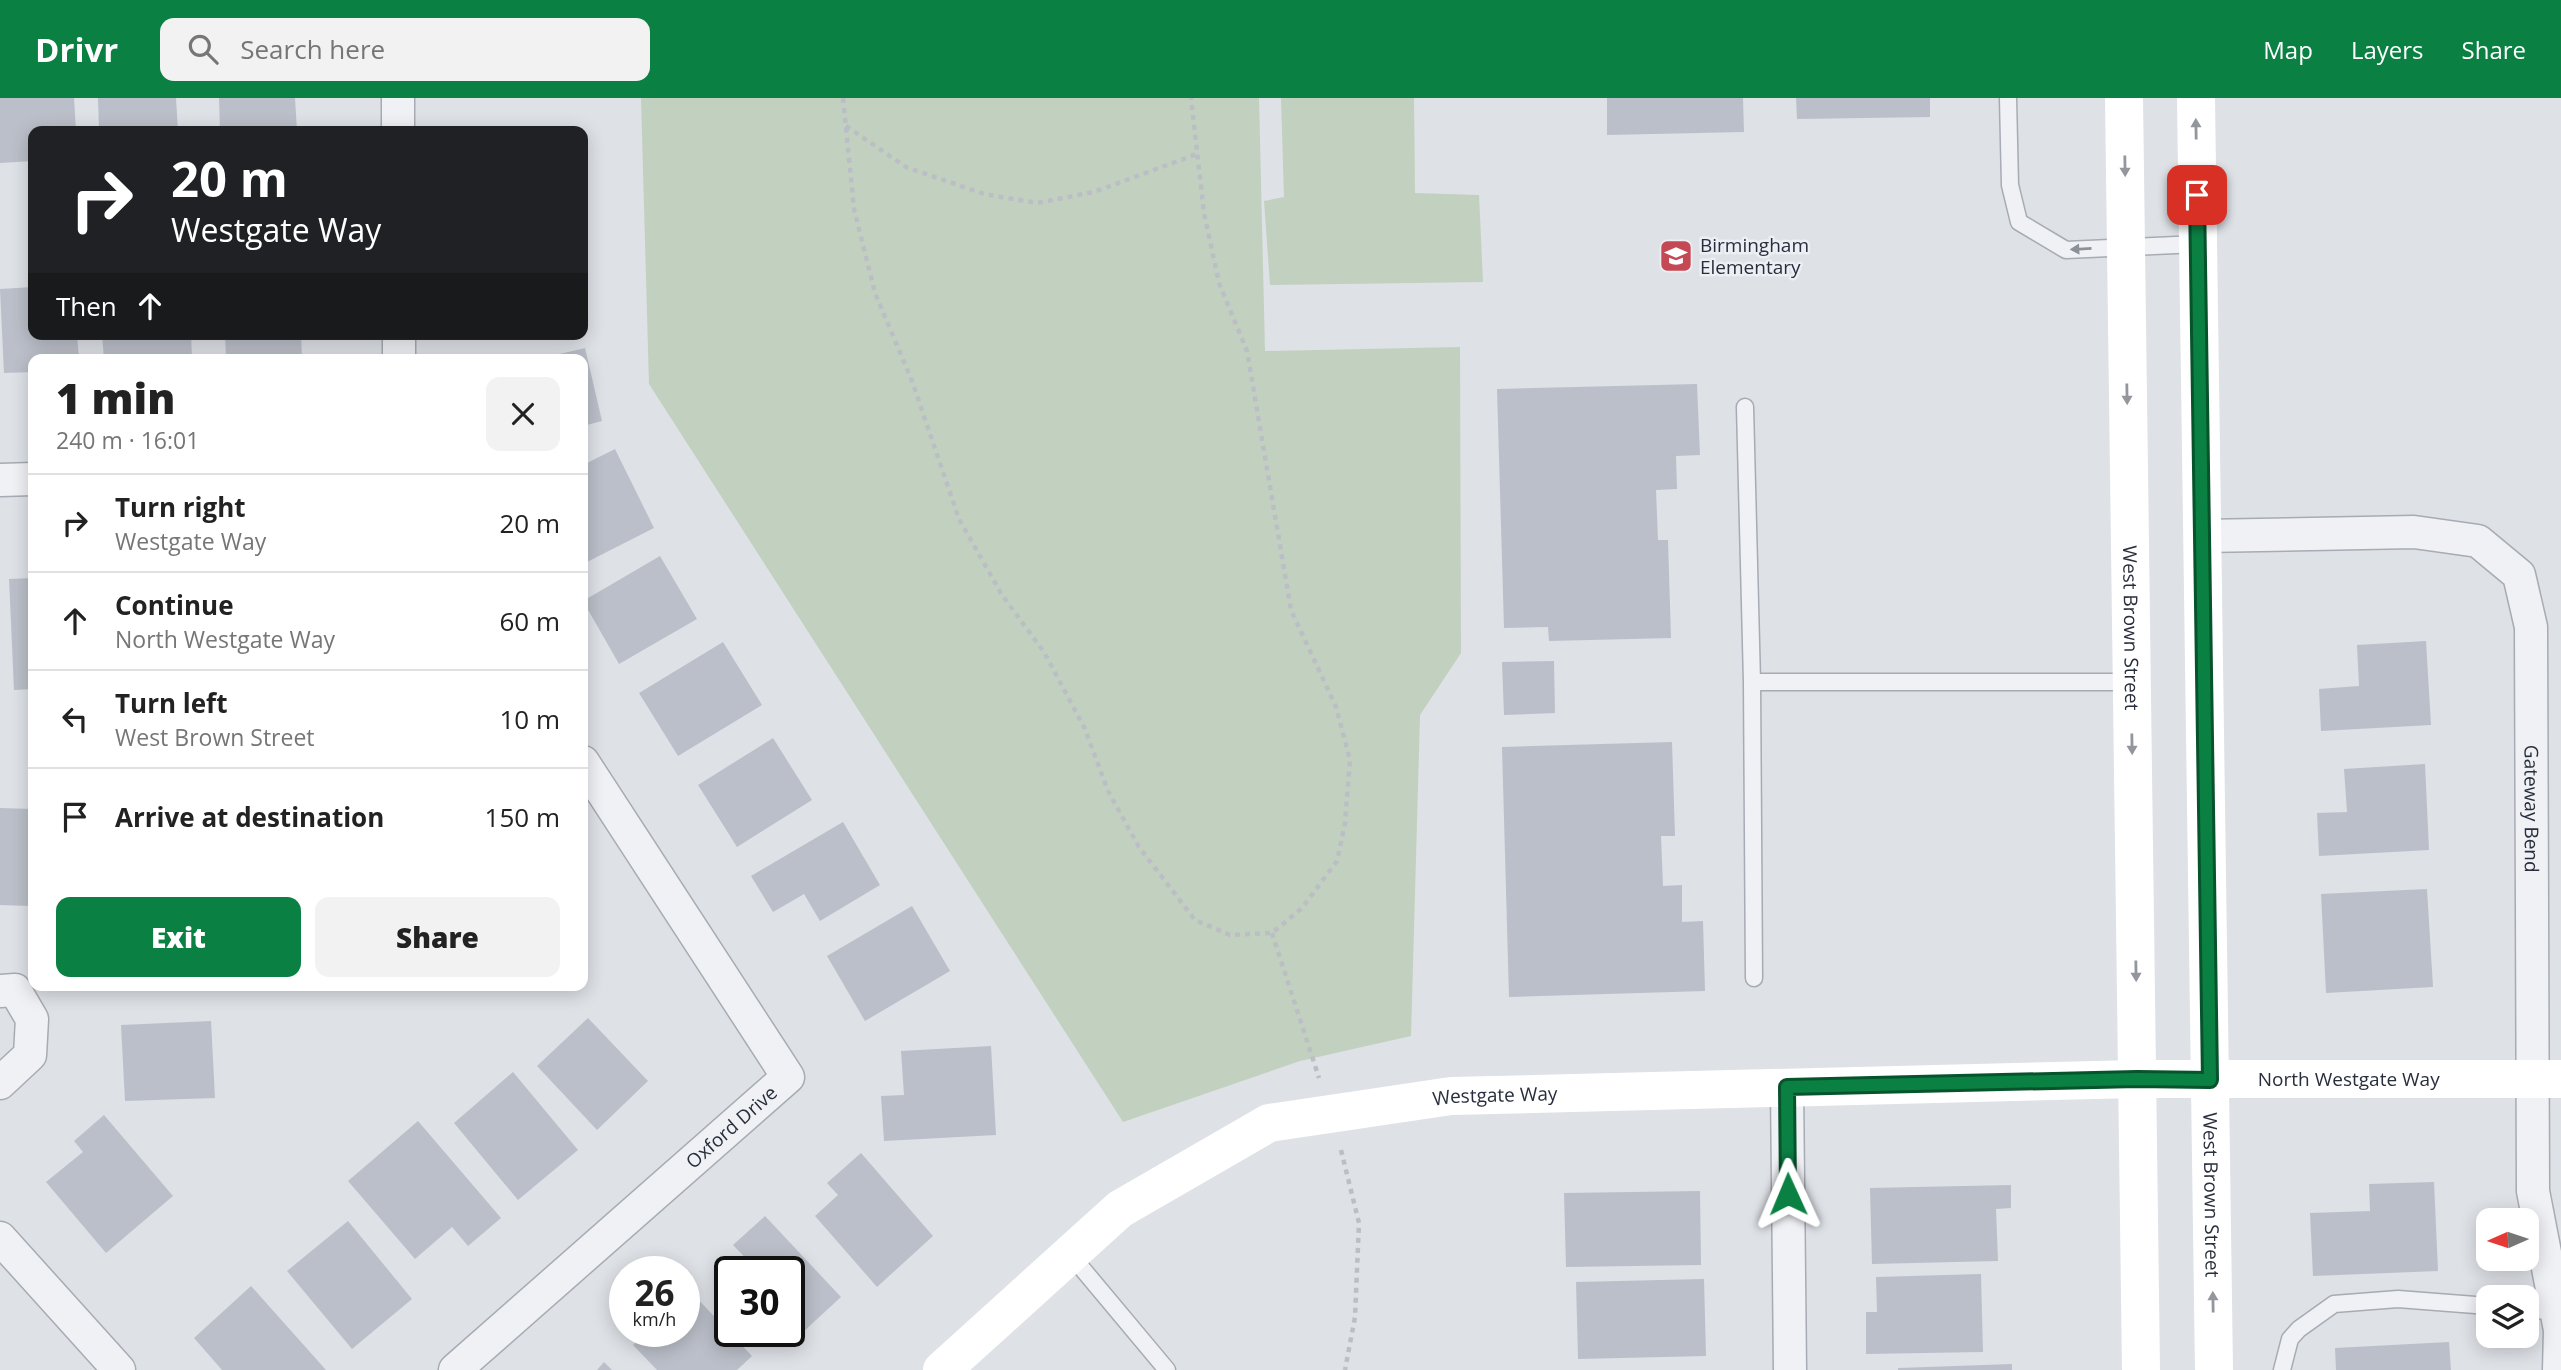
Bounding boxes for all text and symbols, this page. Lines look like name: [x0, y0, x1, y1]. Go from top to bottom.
search box: [160, 18, 650, 81]
text: Drivr: [35, 27, 118, 72]
icon: search: [184, 30, 222, 68]
text: Search here: [240, 31, 385, 67]
text: Map: [2263, 33, 2313, 66]
text: Layers: [2351, 33, 2424, 66]
text: Share: [2462, 33, 2526, 66]
one-way arrow: [2190, 118, 2202, 140]
text: 20 m: [171, 145, 288, 211]
icon: right: [56, 154, 147, 245]
one-way arrow: [2119, 155, 2130, 177]
pin: [2167, 165, 2227, 225]
icon: arrive: [2178, 176, 2216, 214]
text: Westgate Way: [171, 208, 381, 251]
place label: Birmingham Elementary: [1700, 232, 1809, 280]
school or university icon: Birmingham Elementary: [1657, 237, 1695, 275]
one-way arrow: [2070, 244, 2092, 255]
icon: ahead: [131, 287, 169, 325]
text: Then: [56, 288, 117, 324]
text: 1 min: [56, 369, 175, 426]
button: close: [486, 377, 560, 451]
one-way arrow: [2122, 383, 2133, 405]
text: 240 m · 16:01: [56, 424, 199, 456]
text: Turn right: [115, 489, 246, 525]
icon: right: [56, 504, 94, 542]
text: 20 m: [499, 505, 560, 541]
text: Westgate Way: [115, 525, 266, 557]
street label: West Brown Street: [2117, 545, 2145, 711]
text: Continue: [115, 587, 234, 623]
icon: ahead: [56, 602, 94, 640]
text: 60 m: [499, 603, 560, 639]
text: North Westgate Way: [115, 623, 335, 655]
text: Turn left: [115, 685, 227, 721]
icon: left: [56, 700, 94, 738]
text: 10 m: [499, 701, 560, 737]
text: West Brown Street: [115, 721, 315, 753]
one-way arrow: [2127, 733, 2138, 755]
street label: Gateway Bend: [2518, 745, 2545, 873]
icon: arrive: [56, 798, 94, 836]
text: Arrive at destination: [115, 799, 384, 835]
text: 150 m: [485, 799, 560, 835]
button: Exit: [56, 897, 301, 977]
button: Share: [315, 897, 560, 977]
one-way arrow: [2130, 960, 2141, 982]
street label: North Westgate Way: [2258, 1066, 2440, 1092]
street label: Oxford Drive: [680, 1080, 782, 1174]
street label: Westgate Way: [1431, 1080, 1558, 1112]
street label: West Brown Street: [2197, 1112, 2226, 1278]
position arrow: [1751, 1157, 1825, 1231]
north arrow: [2476, 1208, 2539, 1270]
map controls: [2476, 1208, 2539, 1348]
speed limit sign: 30: [714, 1256, 805, 1347]
text: 26: [634, 1269, 675, 1316]
button: layers: [2476, 1285, 2539, 1348]
one-way arrow: [2207, 1291, 2219, 1313]
text: km/h: [633, 1307, 676, 1331]

